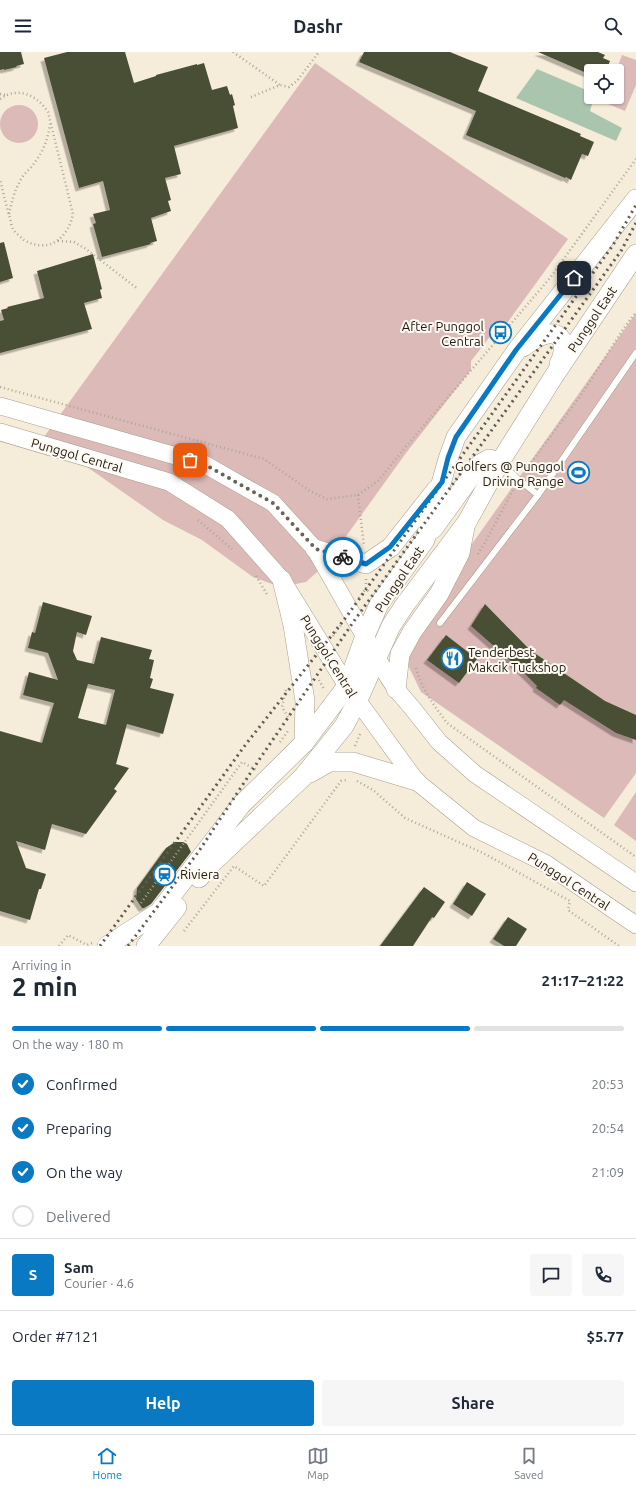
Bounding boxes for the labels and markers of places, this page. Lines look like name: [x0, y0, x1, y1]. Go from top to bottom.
pin: [557, 261, 591, 295]
place label: After Punggol Central: [402, 319, 485, 348]
bus stop icon: After Punggol Central: [487, 320, 513, 346]
pin: [173, 443, 207, 477]
place label: Golfers @ Punggol Driving Range: [455, 459, 565, 488]
sports icon: Golfers @ Punggol Driving Range: [566, 460, 592, 486]
place label: Tenderbest Makcik Tuckshop: [468, 645, 566, 674]
restaurant icon: Tenderbest Makcik Tuckshop: [439, 646, 465, 672]
station icon: Riviera: [152, 861, 178, 887]
place label: Riviera: [180, 867, 220, 881]

